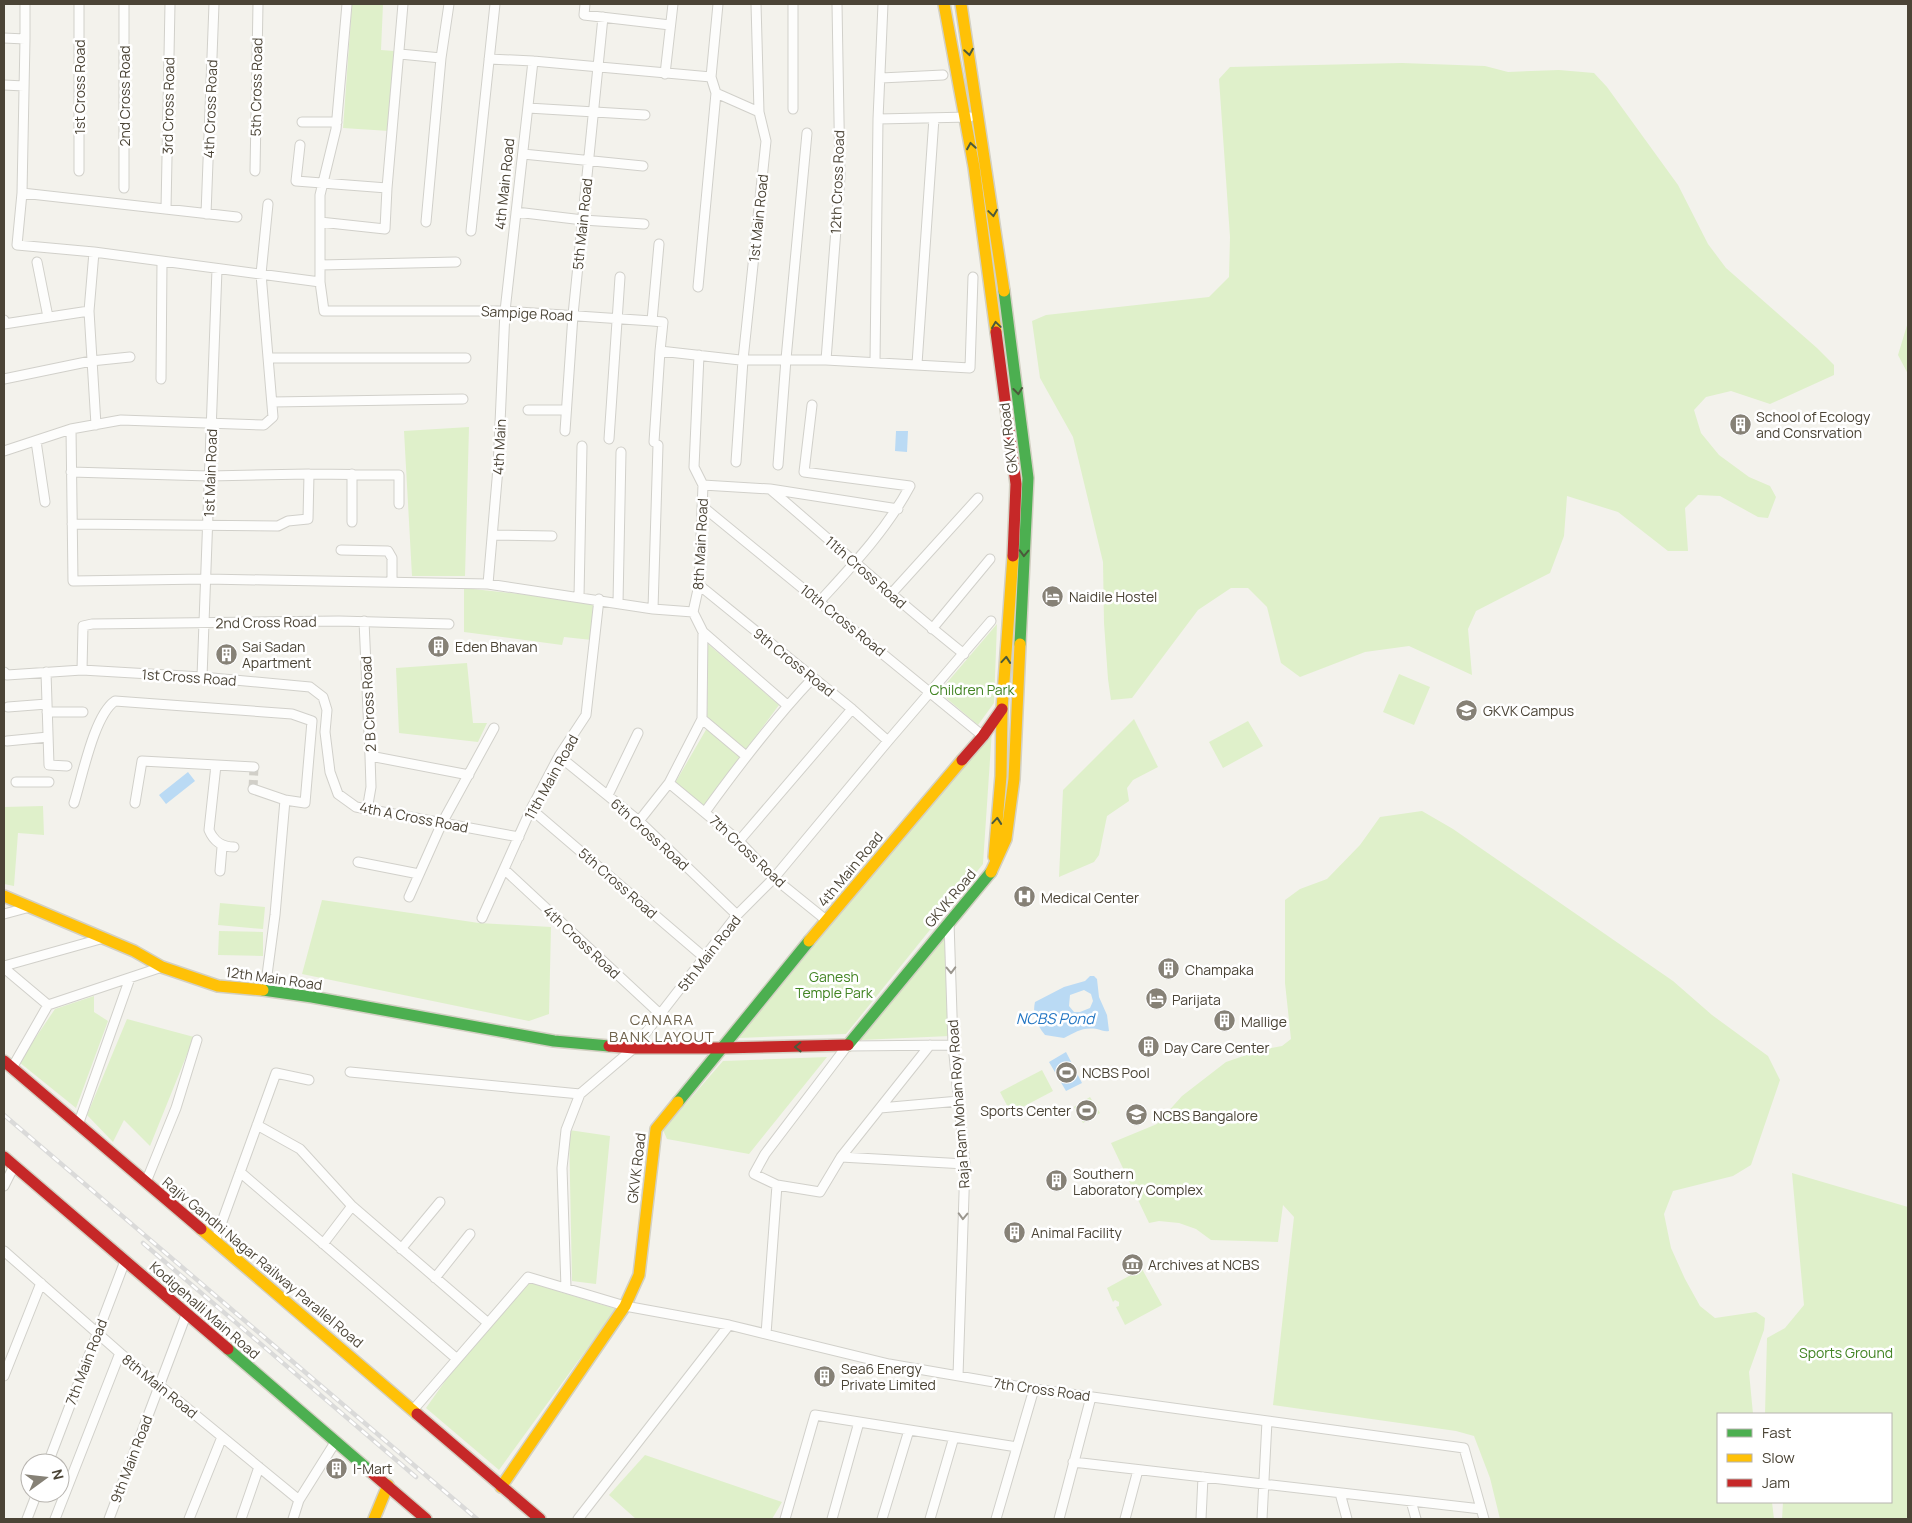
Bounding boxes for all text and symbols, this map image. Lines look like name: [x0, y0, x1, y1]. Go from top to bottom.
street label: 5th Cross Road: [246, 38, 266, 136]
street label: 1st Cross Road: [70, 39, 89, 135]
street label: 2nd Cross Road: [115, 45, 134, 147]
one-way arrow: [963, 48, 973, 56]
street label: 3rd Cross Road: [158, 57, 178, 155]
street label: 4th Cross Road: [199, 59, 221, 159]
street label: 12th Cross Road: [826, 130, 848, 234]
street label: 4th Main Road: [490, 137, 518, 231]
one-way arrow: [966, 142, 976, 151]
street label: 1st Main Road: [744, 173, 772, 263]
street label: 5th Main Road: [568, 177, 596, 271]
one-way arrow: [987, 208, 997, 217]
street label: Sampige Road: [480, 301, 574, 325]
one-way arrow: [991, 320, 1001, 329]
one-way arrow: [1012, 387, 1023, 395]
street label: GKVK Road: [994, 402, 1022, 474]
place label: School of Ecology and Consrvation: [1756, 407, 1871, 442]
building icon: School of Ecology and Consrvation: [1728, 412, 1752, 436]
street label: 4th Main: [488, 418, 510, 476]
street label: 1st Main Road: [199, 429, 221, 517]
street label: 8th Main Road: [688, 498, 712, 590]
street label: 11th Cross Road: [821, 532, 911, 612]
one-way arrow: [1019, 549, 1030, 557]
street label: 10th Cross Road: [796, 580, 890, 660]
hotel icon: Naidile Hostel: [1041, 584, 1065, 608]
place label: Naidile Hostel: [1069, 587, 1157, 606]
street label: 2nd Cross Road: [215, 612, 317, 632]
street label: 9th Cross Road: [749, 623, 839, 701]
building icon: Eden Bhavan: [427, 634, 451, 658]
place label: Sai Sadan Apartment: [242, 637, 312, 672]
place label: Eden Bhavan: [455, 637, 538, 656]
building icon: Sai Sadan Apartment: [214, 642, 238, 666]
street label: 2 B Cross Road: [356, 656, 380, 752]
one-way arrow: [1000, 656, 1011, 664]
street label: 1st Cross Road: [141, 664, 237, 690]
park label: Children Park: [929, 680, 1016, 699]
school or university icon: GKVK Campus: [1455, 698, 1479, 722]
place label: GKVK Campus: [1483, 701, 1574, 720]
street label: 11th Main Road: [520, 731, 582, 823]
street label: 6th Cross Road: [607, 794, 693, 874]
street label: 4th A Cross Road: [358, 797, 470, 837]
street label: 7th Cross Road: [706, 811, 790, 891]
one-way arrow: [992, 817, 1003, 825]
street label: 4th Main Road: [813, 828, 887, 910]
street label: 5th Cross Road: [575, 843, 661, 923]
street label: GKVK Road: [920, 865, 980, 931]
hospital icon: Medical Center: [1013, 885, 1037, 909]
place label: Medical Center: [1041, 888, 1139, 907]
street label: 4th Cross Road: [539, 901, 625, 983]
street label: 5th Main Road: [673, 911, 745, 995]
building icon: Champaka: [1157, 957, 1181, 981]
place label: Champaka: [1185, 960, 1254, 979]
street label: 12th Main Road: [225, 962, 323, 994]
park label: Ganesh Temple Park: [795, 967, 874, 1002]
one-way arrow: [946, 967, 957, 975]
hotel icon: Parijata: [1144, 987, 1168, 1011]
place label: Parijata: [1172, 990, 1221, 1009]
water label: NCBS Pond: [1016, 1008, 1096, 1029]
district label: CANARA BANK LAYOUT: [609, 1009, 715, 1047]
building icon: Mallige: [1213, 1009, 1237, 1033]
place label: Mallige: [1241, 1012, 1287, 1031]
street label: Raja Ram Mohan Roy Road: [943, 1019, 973, 1189]
building icon: Day Care Center: [1136, 1035, 1160, 1059]
place label: Day Care Center: [1164, 1038, 1270, 1057]
one-way arrow: [794, 1042, 802, 1052]
sports icon: NCBS Pool: [1054, 1060, 1078, 1084]
place label: NCBS Pool: [1082, 1063, 1150, 1082]
sports icon: Sports Center: [1075, 1098, 1099, 1122]
place label: Sports Center: [980, 1101, 1071, 1120]
school or university icon: NCBS Bangalore: [1125, 1103, 1149, 1127]
place label: NCBS Bangalore: [1153, 1106, 1258, 1125]
street label: GKVK Road: [622, 1132, 650, 1204]
place label: Southern Laboratory Complex: [1073, 1164, 1203, 1199]
building icon: Southern Laboratory Complex: [1045, 1169, 1069, 1193]
street label: Rajiv Gandhi Nagar Railway Parallel Road: [159, 1172, 367, 1352]
one-way arrow: [958, 1212, 968, 1220]
building icon: Animal Facility: [1003, 1220, 1027, 1244]
place label: Animal Facility: [1031, 1223, 1122, 1242]
museum icon: Archives at NCBS: [1120, 1252, 1144, 1276]
place label: Archives at NCBS: [1148, 1255, 1260, 1274]
street label: Kodigehalli Main Road: [146, 1257, 264, 1363]
street label: 7th Main Road: [61, 1316, 111, 1408]
park label: Sports Ground: [1799, 1343, 1893, 1362]
street label: 8th Main Road: [118, 1350, 202, 1422]
place label: Sea6 Energy Private Limited: [841, 1359, 936, 1394]
building icon: Sea6 Energy Private Limited: [813, 1364, 837, 1388]
street label: 7th Cross Road: [992, 1373, 1092, 1405]
street label: 9th Main Road: [106, 1412, 156, 1506]
legend: [1717, 1413, 1892, 1503]
text: Fast: [1762, 1422, 1791, 1443]
text: Slow: [1762, 1447, 1795, 1468]
north arrow: [20, 1453, 70, 1503]
building icon: I-Mart: [325, 1456, 349, 1480]
place label: I-Mart: [353, 1459, 393, 1478]
text: N: [48, 1467, 69, 1482]
text: Jam: [1762, 1472, 1790, 1493]

